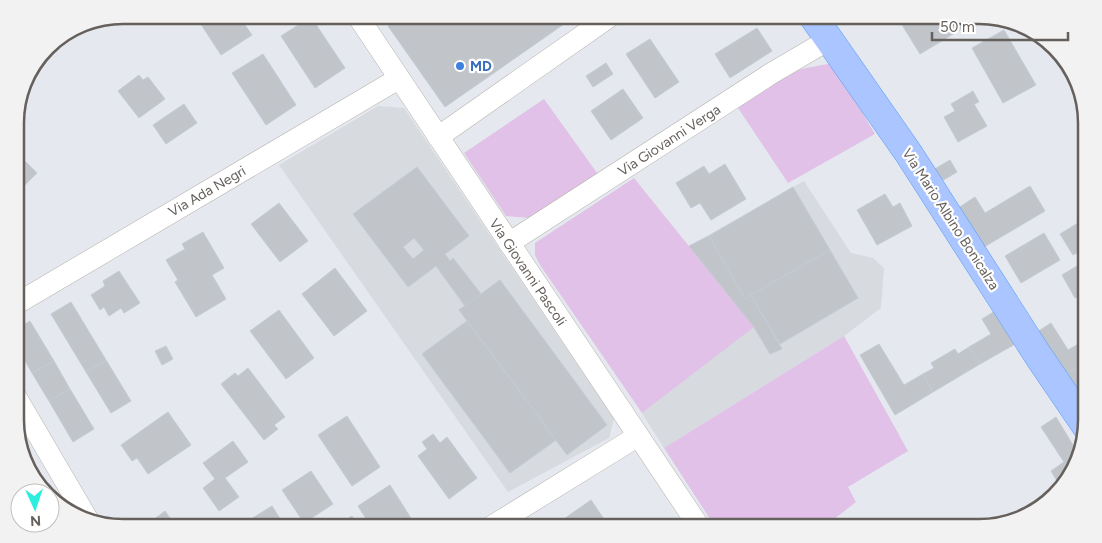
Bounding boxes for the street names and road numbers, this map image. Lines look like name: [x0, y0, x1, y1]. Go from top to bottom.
street label: Via Giovanni Verga: [615, 101, 724, 180]
street label: Via Mario Albino Bonicalza: [899, 145, 1003, 293]
street label: Via Ada Negri: [166, 162, 249, 220]
street label: Via Giovanni Pascoli: [485, 215, 570, 329]

